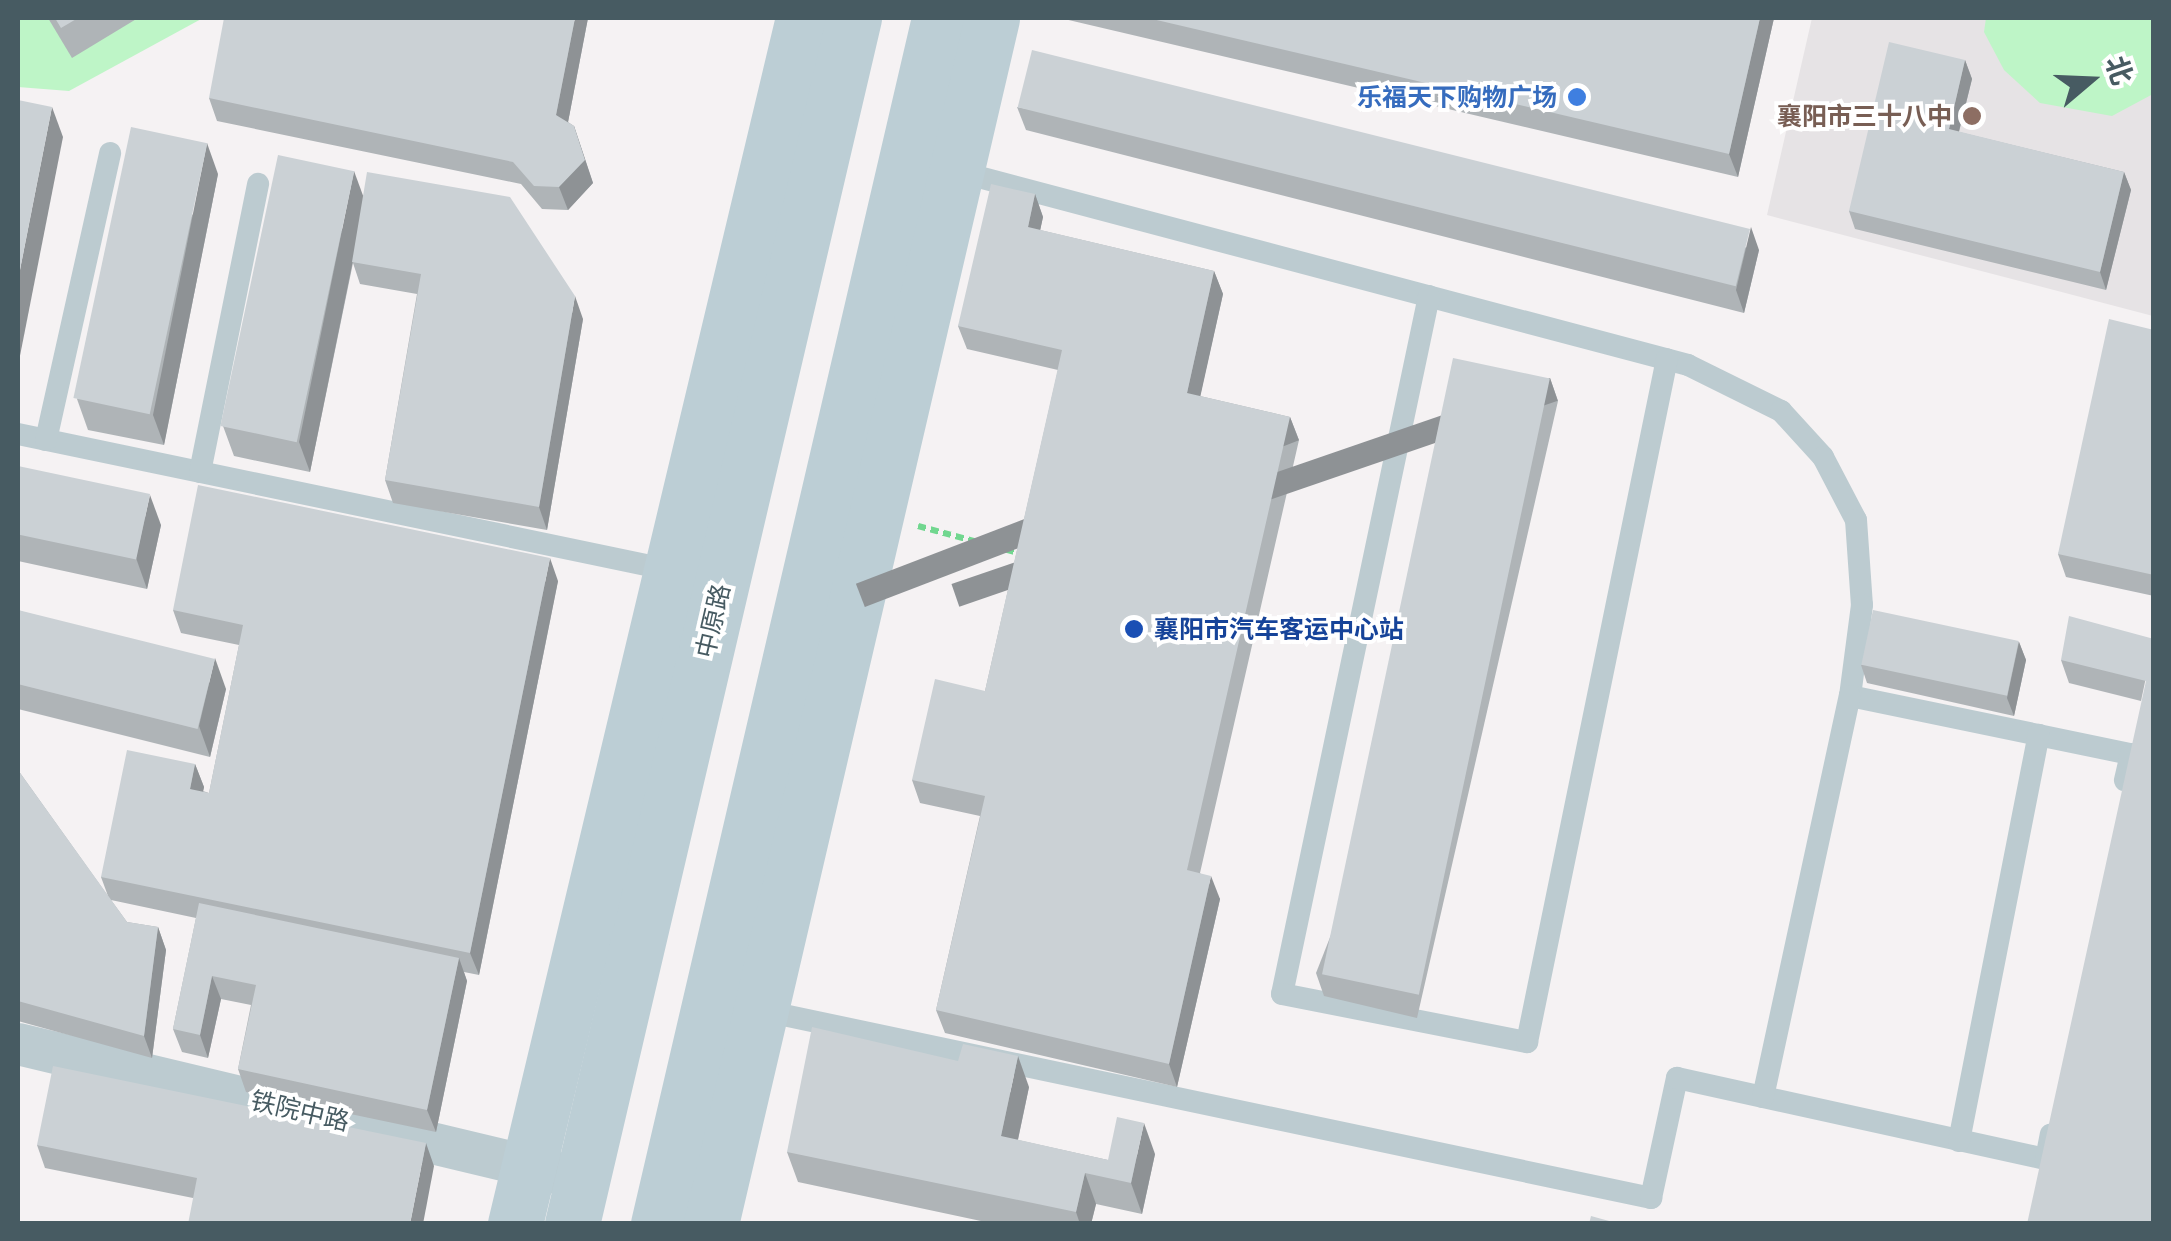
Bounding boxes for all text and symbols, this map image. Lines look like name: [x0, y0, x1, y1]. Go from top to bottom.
north arrow: [2041, 30, 2141, 130]
text: 北: [2099, 51, 2140, 89]
place label: 乐福天下购物广场: [1357, 82, 1557, 112]
marker: 乐福天下购物广场: [1566, 86, 1588, 108]
place label: 襄阳市三十八中: [1777, 101, 1952, 131]
marker: 襄阳市三十八中: [1961, 105, 1983, 127]
street label: 中原路: [690, 581, 736, 661]
place label: 襄阳市汽车客运中心站: [1154, 614, 1404, 644]
marker: 襄阳市汽车客运中心站: [1123, 618, 1145, 640]
street label: 铁院中路: [248, 1085, 352, 1137]

